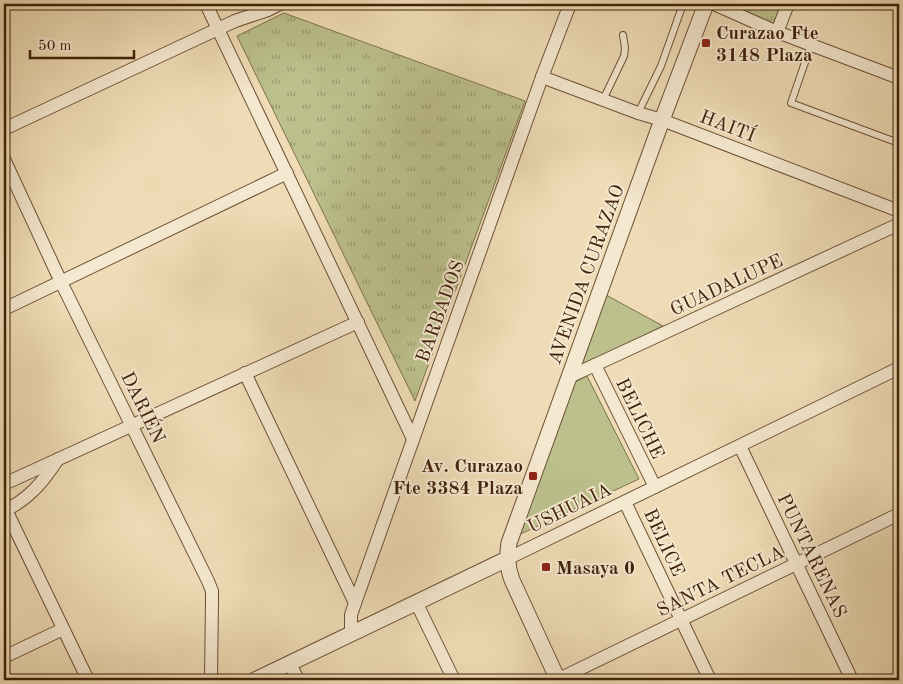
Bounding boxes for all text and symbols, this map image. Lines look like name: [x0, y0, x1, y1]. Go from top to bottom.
place label: Curazao Fte 3148 Plaza: [716, 25, 819, 66]
scale bar: [30, 28, 134, 60]
marker: Curazao Fte 3148 Plaza: [700, 37, 712, 49]
text: 50 m: [38, 39, 72, 54]
street label: HAITÍ: [697, 104, 759, 147]
street label: AVENIDA CURAZAO: [546, 182, 629, 367]
street label: GUADALUPE: [668, 252, 786, 321]
street label: BARBADOS: [414, 258, 469, 365]
street label: DARIÉN: [116, 368, 171, 447]
street label: BELICHE: [611, 376, 666, 462]
place label: Av. Curazao Fte 3384 Plaza: [392, 458, 523, 499]
marker: Av. Curazao Fte 3384 Plaza: [527, 470, 539, 482]
street label: USHUAIA: [525, 481, 616, 538]
street label: PUNTARENAS: [773, 491, 849, 621]
street label: BELICE: [639, 506, 687, 580]
street label: SANTA TECLA: [654, 543, 788, 621]
place label: Masaya 0: [556, 560, 635, 579]
marker: Masaya 0: [540, 561, 552, 573]

